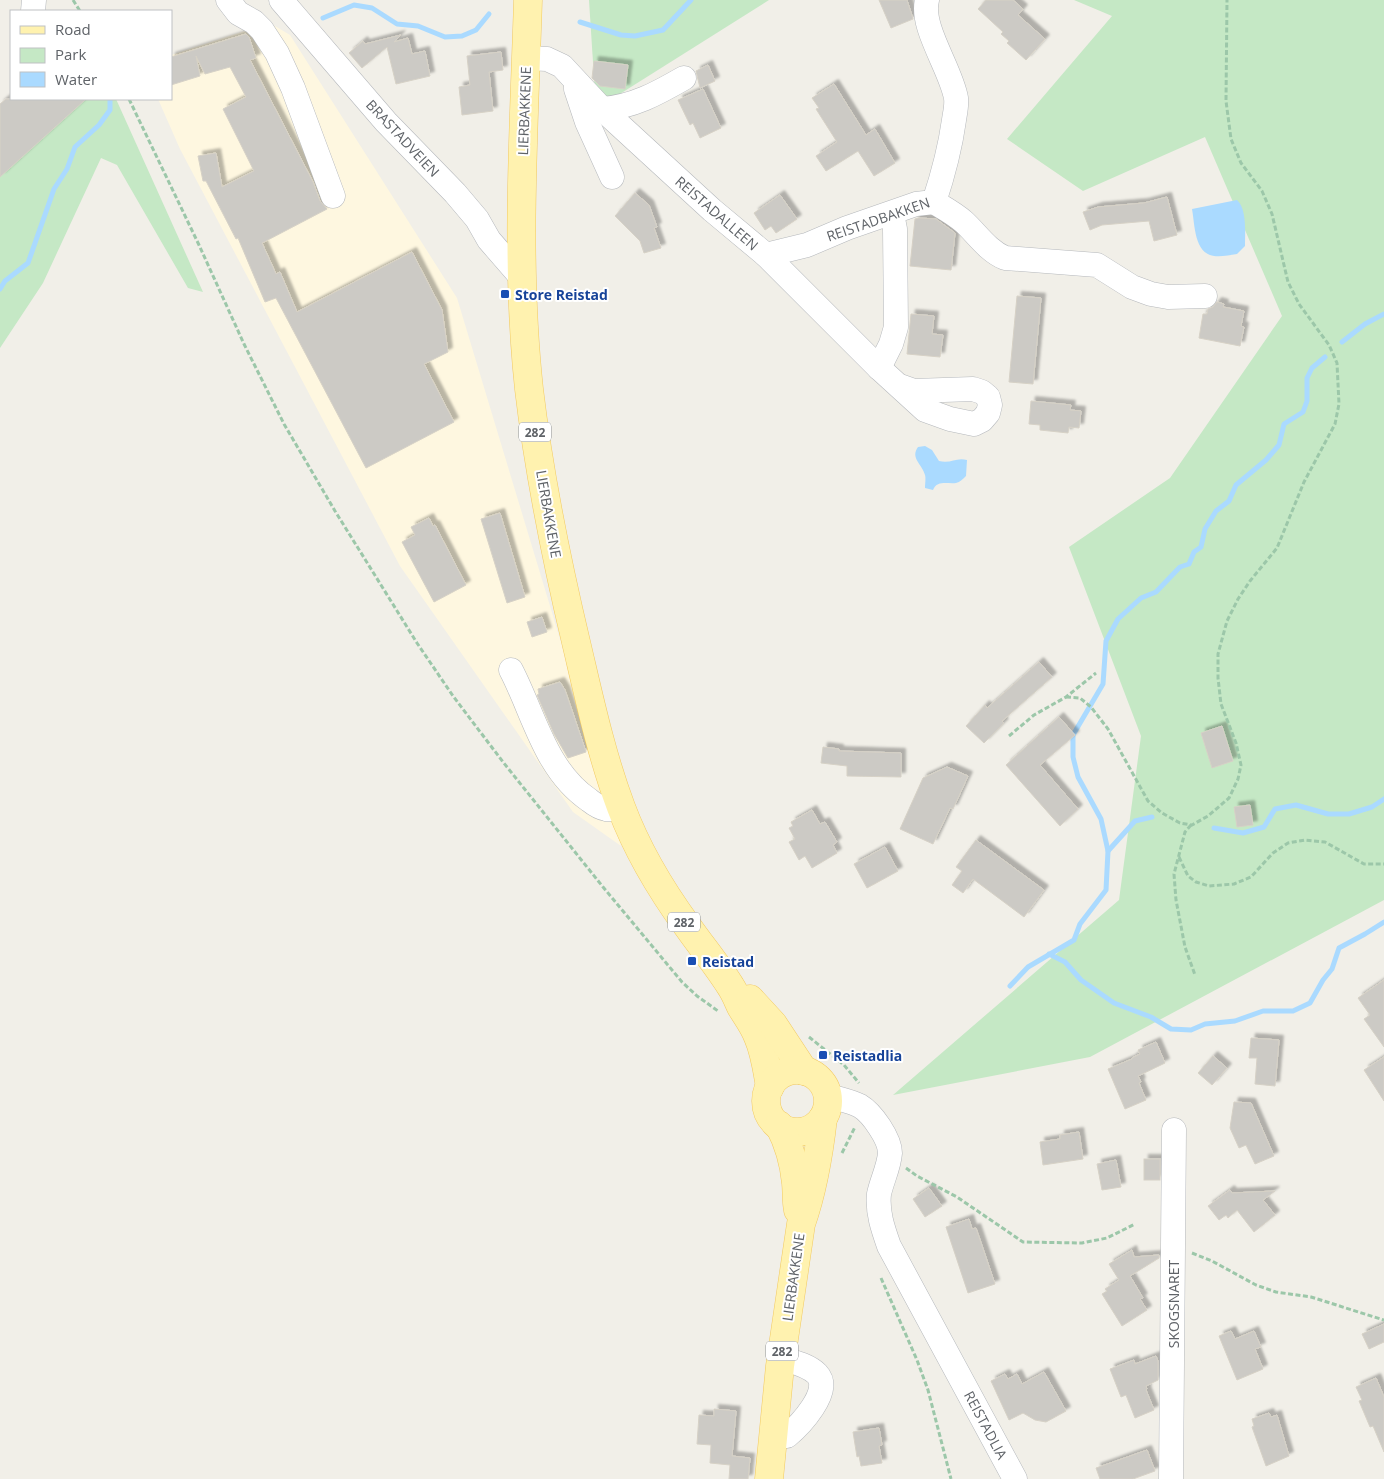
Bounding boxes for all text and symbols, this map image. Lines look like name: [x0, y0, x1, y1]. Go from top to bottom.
legend: [10, 10, 172, 100]
text: Road: [55, 19, 91, 39]
text: Park: [55, 44, 86, 64]
street label: LIERBAKKENE: [513, 66, 535, 156]
text: Water: [55, 69, 97, 89]
street label: BRASTADVEIEN: [362, 95, 444, 181]
street label: REISTADALLEEN: [671, 172, 763, 254]
street label: REISTADBAKKEN: [824, 192, 932, 246]
place label: Store Reistad: [515, 285, 608, 304]
marker: Store Reistad: [499, 288, 511, 300]
road number: 282: [519, 422, 551, 442]
street label: LIERBAKKENE: [532, 469, 566, 559]
road number: 282: [668, 912, 700, 932]
place label: Reistad: [702, 952, 754, 971]
marker: Reistad: [686, 955, 698, 967]
place label: Reistadlia: [833, 1046, 902, 1065]
marker: Reistadlia: [817, 1049, 829, 1061]
street label: LIERBAKKENE: [777, 1232, 809, 1322]
street label: SKOGSNARET: [1164, 1259, 1183, 1348]
road number: 282: [766, 1342, 798, 1360]
street label: REISTADLIA: [960, 1388, 1012, 1463]

